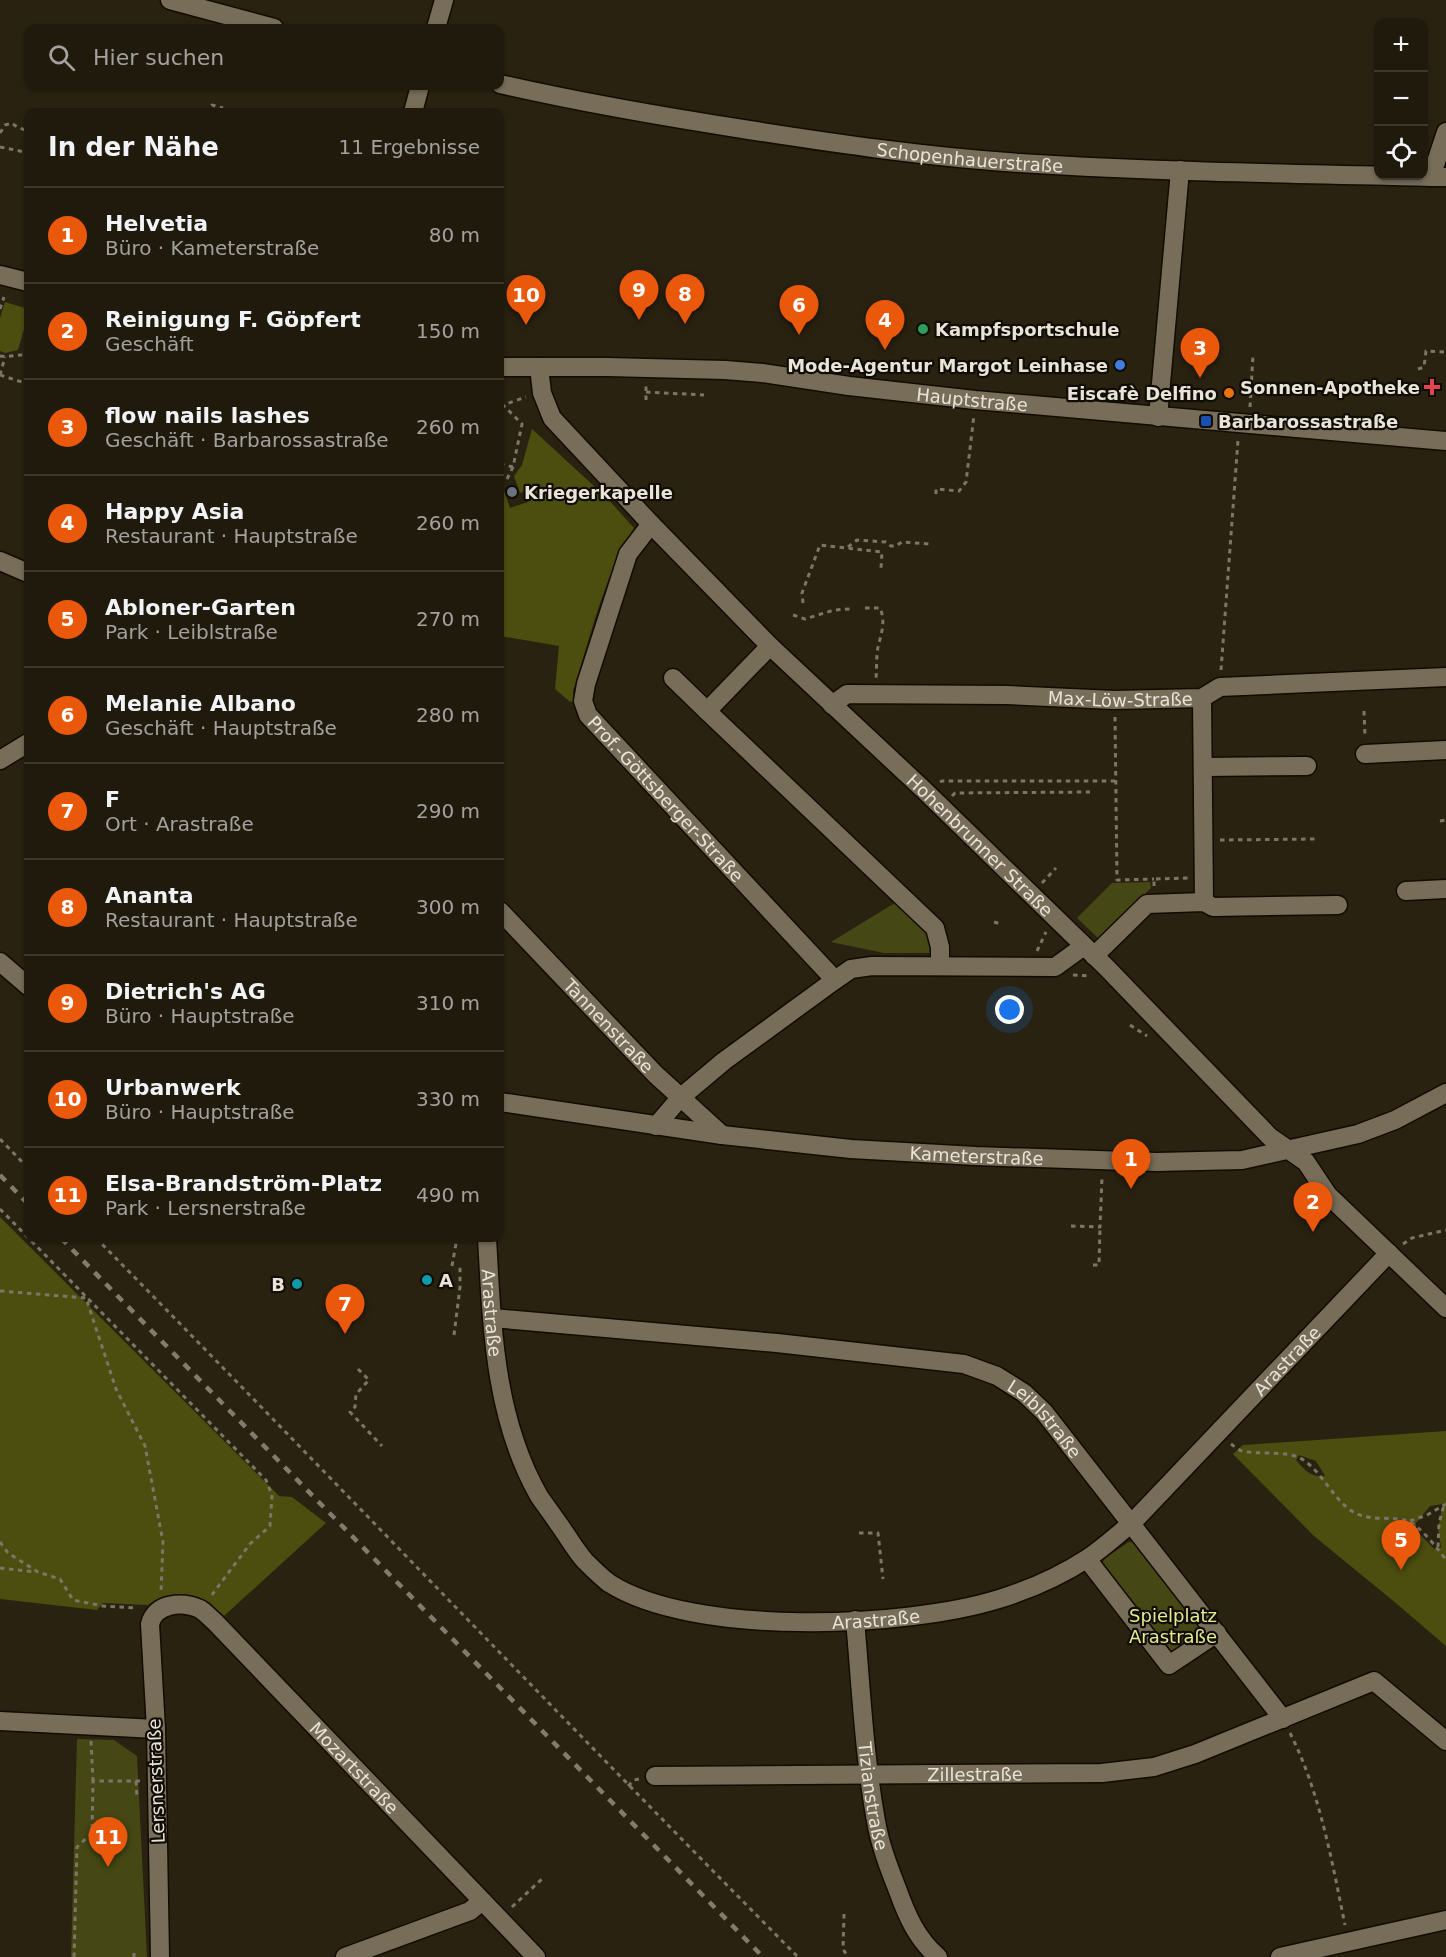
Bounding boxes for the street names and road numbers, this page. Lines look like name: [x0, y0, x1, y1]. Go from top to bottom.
street label: Schopenhauerstraße: [875, 138, 1064, 176]
street label: Hauptstraße: [915, 383, 1029, 415]
street label: Max-Löw-Straße: [1047, 686, 1193, 711]
street label: Prof.-Göttsberger-Straße: [584, 711, 748, 886]
street label: Hohenbrunner Straße: [903, 769, 1058, 920]
street label: Tannenstraße: [559, 973, 658, 1077]
street label: Kameterstraße: [909, 1142, 1044, 1169]
street label: Arastraße: [478, 1268, 506, 1358]
street label: Arastraße: [1249, 1321, 1325, 1400]
street label: Leiblstraße: [1004, 1375, 1086, 1462]
street label: Arastraße: [832, 1605, 921, 1632]
street label: Mozartstraße: [306, 1717, 403, 1818]
street label: Lersnerstraße: [143, 1718, 169, 1844]
street label: Tizianstraße: [855, 1740, 893, 1853]
street label: Zillestraße: [927, 1763, 1023, 1785]

